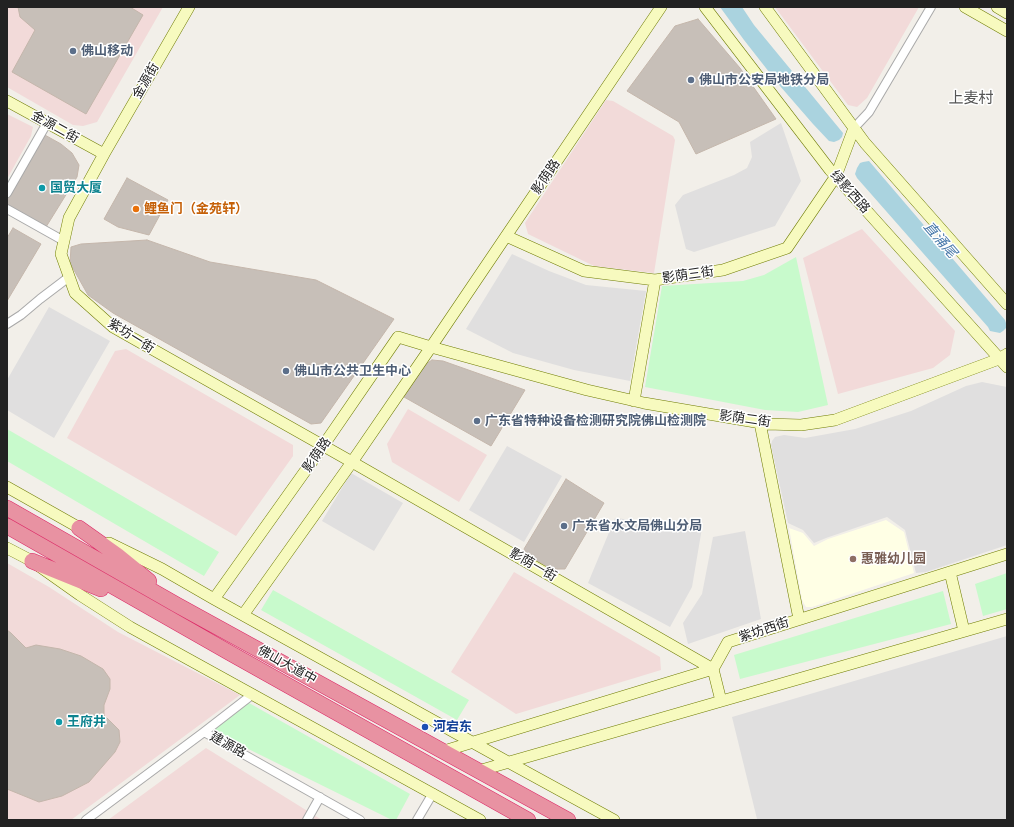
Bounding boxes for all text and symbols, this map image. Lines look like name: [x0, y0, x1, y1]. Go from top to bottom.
place label: 佛山移动: [81, 43, 133, 59]
marker: 佛山移动: [68, 46, 78, 56]
street label: 金源街: [129, 60, 163, 102]
place label: 佛山市公安局地铁分局: [699, 72, 829, 88]
marker: 佛山市公安局地铁分局: [686, 75, 696, 85]
district label: 上麦村: [949, 90, 993, 108]
street label: 金源二街: [28, 108, 82, 146]
street label: 影荫路: [529, 156, 563, 198]
street label: 绿影西路: [827, 167, 873, 217]
place label: 国贸大厦: [50, 180, 102, 196]
marker: 国贸大厦: [37, 183, 47, 193]
place label: 鲤鱼门（金苑轩）: [144, 201, 248, 217]
marker: 鲤鱼门（金苑轩）: [131, 204, 141, 214]
water label: 直涌尾: [920, 219, 960, 261]
street label: 影荫三街: [661, 264, 715, 286]
street label: 紫坊一街: [105, 316, 157, 356]
place label: 佛山市公共卫生中心: [294, 363, 411, 379]
marker: 佛山市公共卫生中心: [281, 366, 291, 376]
street label: 影荫二街: [718, 408, 772, 430]
place label: 广东省特种设备检测研究院佛山检测院: [485, 413, 706, 429]
marker: 广东省特种设备检测研究院佛山检测院: [472, 416, 482, 426]
street label: 影荫路: [299, 435, 335, 475]
place label: 广东省水文局佛山分局: [572, 518, 702, 534]
marker: 广东省水文局佛山分局: [559, 521, 569, 531]
street label: 影荫一街: [507, 545, 559, 585]
place label: 惠雅幼儿园: [861, 551, 926, 567]
marker: 惠雅幼儿园: [848, 554, 858, 564]
street label: 紫坊西街: [737, 615, 791, 645]
street label: 佛山大道中: [255, 642, 319, 688]
place label: 王府井: [67, 714, 106, 730]
marker: 王府井: [54, 717, 64, 727]
place label: 河宕东: [433, 719, 472, 735]
marker: 河宕东: [420, 722, 430, 732]
street label: 建源路: [207, 729, 249, 761]

